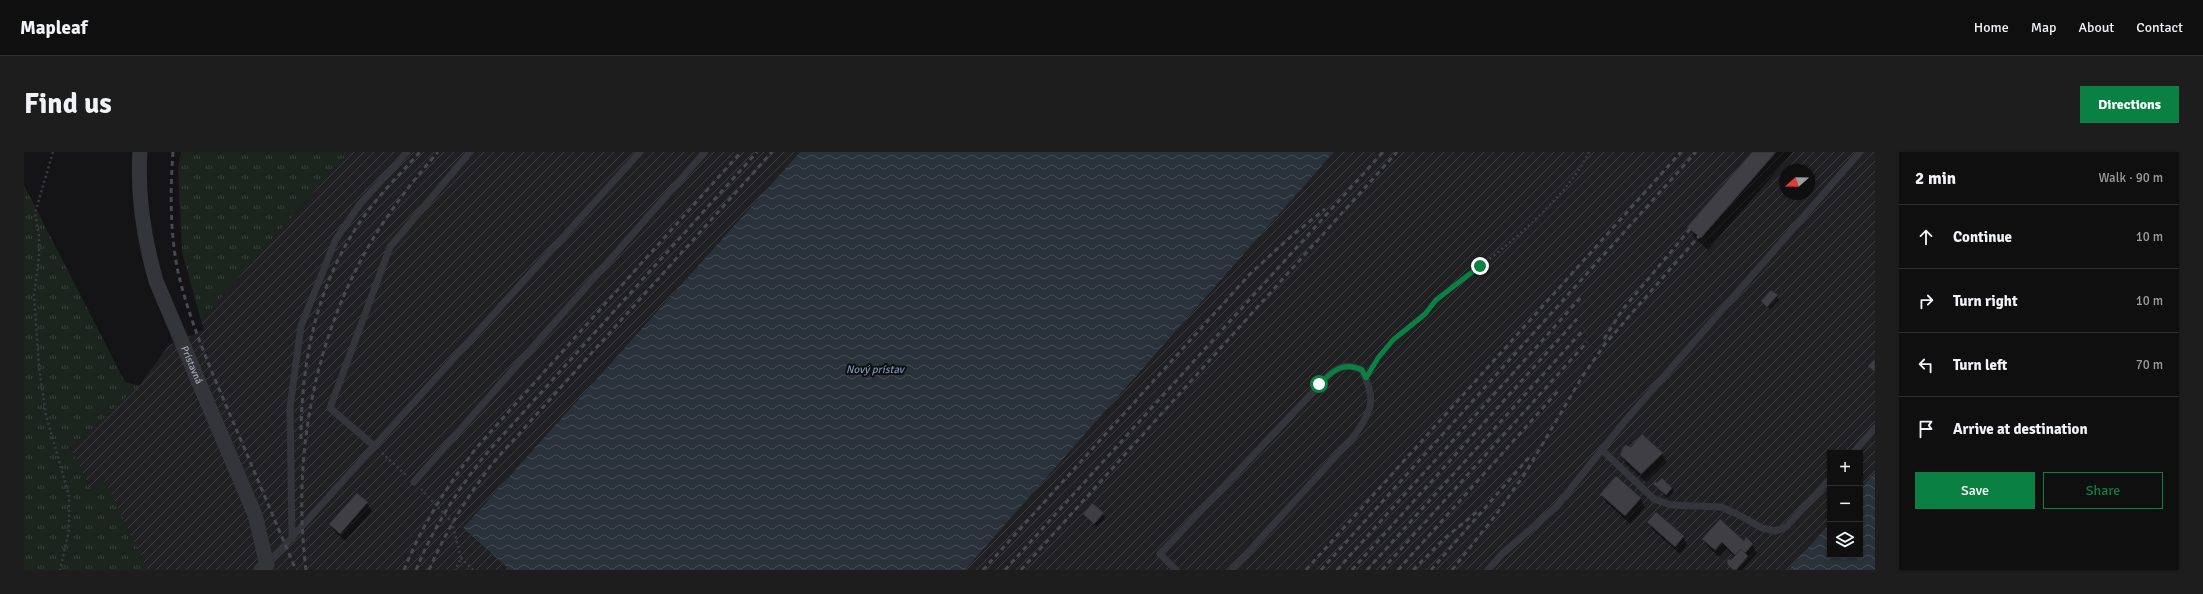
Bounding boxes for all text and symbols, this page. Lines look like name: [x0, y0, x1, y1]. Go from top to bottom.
text: Mapleaf: [20, 16, 88, 40]
text: Home: [1974, 19, 2009, 36]
text: Map: [2031, 19, 2056, 36]
text: About: [2078, 19, 2114, 36]
text: Contact: [2136, 19, 2183, 36]
button: Directions: [2080, 86, 2179, 123]
text: Find us: [24, 87, 112, 121]
north arrow: [1779, 164, 1815, 200]
text: 2 min: [1915, 168, 1956, 189]
text: Walk · 90 m: [2099, 170, 2163, 186]
icon: ahead: [1915, 226, 1937, 248]
text: Continue: [1953, 228, 2012, 246]
text: 10 m: [2136, 229, 2163, 245]
route end: [1471, 257, 1489, 275]
icon: right: [1915, 290, 1937, 312]
text: Turn right: [1953, 292, 2018, 310]
text: 10 m: [2136, 293, 2163, 309]
street label: Prístavná: [178, 344, 205, 386]
icon: left: [1915, 354, 1937, 376]
text: Turn left: [1953, 356, 2007, 374]
text: 70 m: [2136, 357, 2163, 373]
water label: Nový prístav: [846, 363, 906, 376]
route start: [1310, 375, 1328, 393]
icon: arrive: [1915, 418, 1937, 440]
text: Arrive at destination: [1953, 420, 2088, 438]
map controls: [1827, 450, 1863, 558]
button: +: [1827, 450, 1863, 486]
button: Save: [1915, 472, 2035, 509]
button: Share: [2043, 472, 2163, 509]
button: −: [1827, 486, 1863, 522]
button: layers: [1827, 522, 1863, 558]

